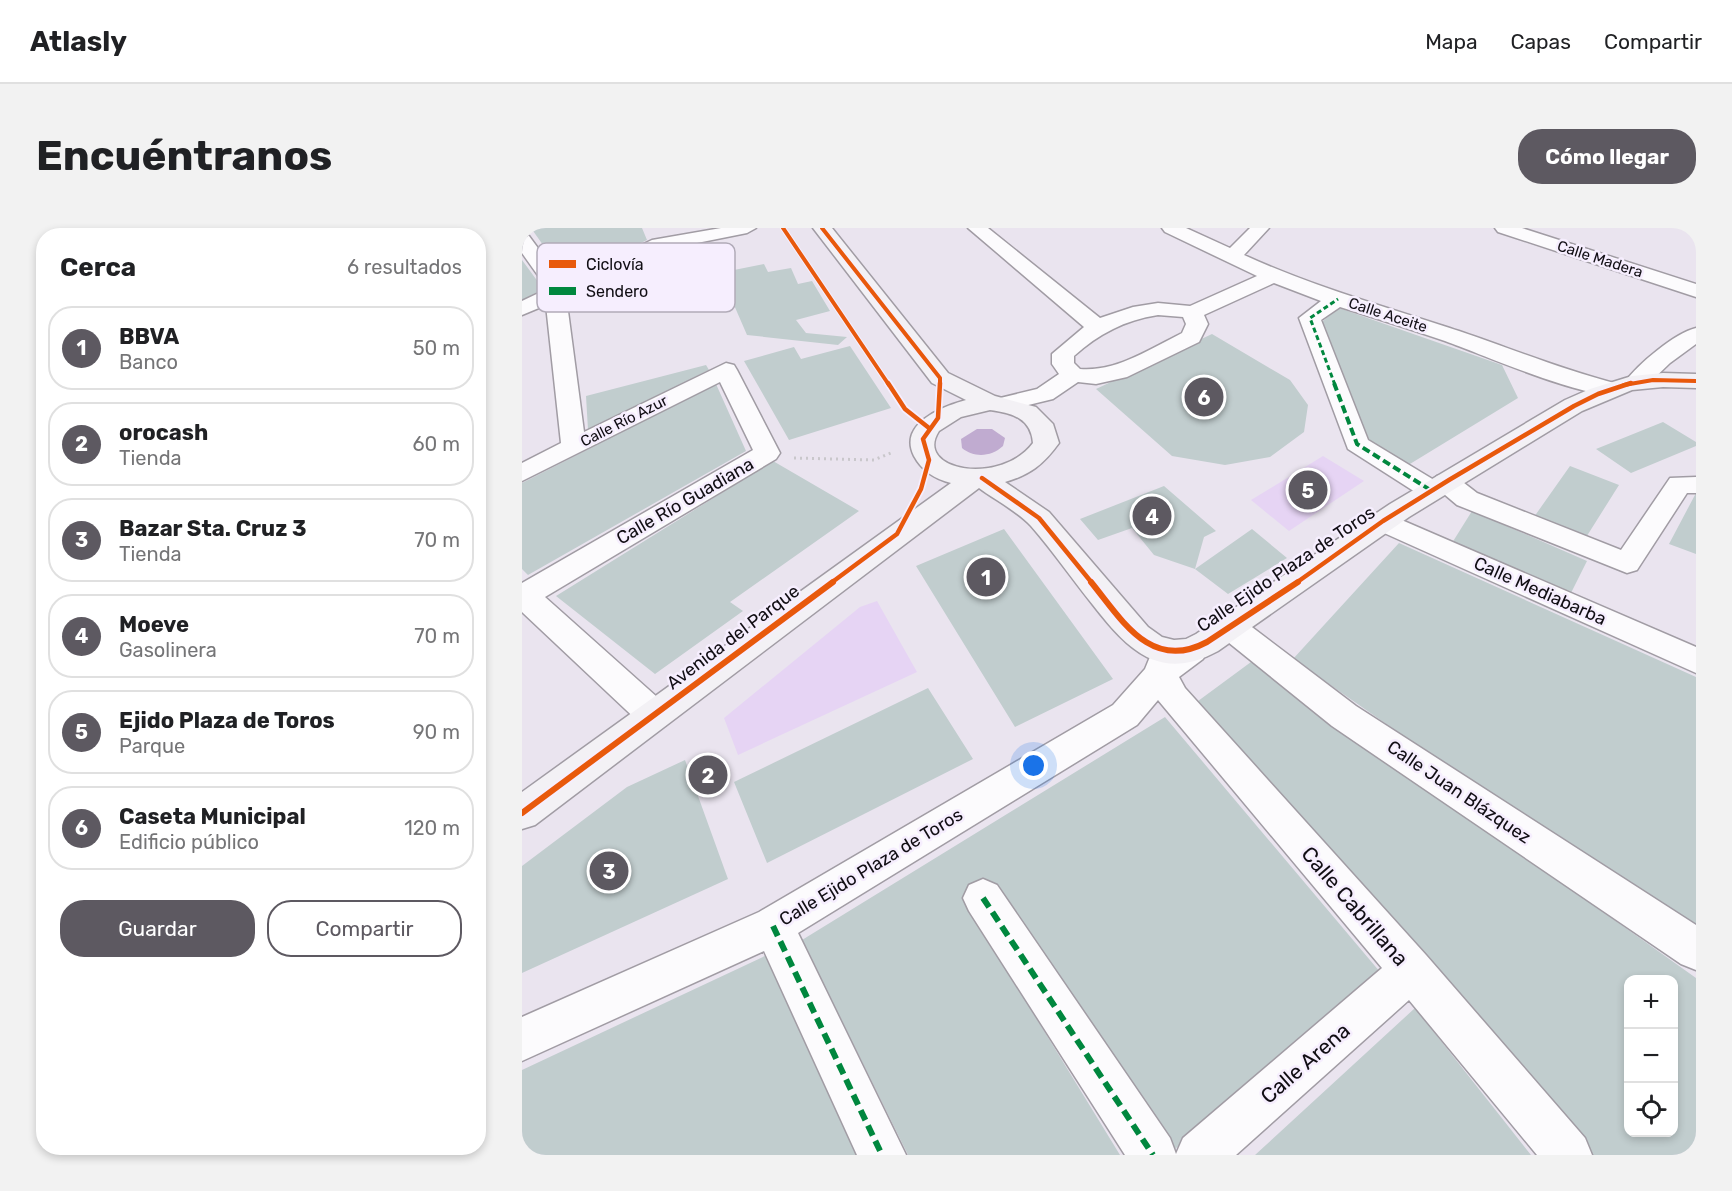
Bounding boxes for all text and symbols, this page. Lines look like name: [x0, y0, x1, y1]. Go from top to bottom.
text: Atlasly: [30, 25, 127, 58]
text: Mapa: [1425, 29, 1478, 54]
text: Capas: [1511, 29, 1571, 54]
text: Compartir: [1604, 29, 1702, 54]
button: Cómo llegar: [1518, 129, 1696, 184]
text: Encuéntranos: [36, 131, 332, 181]
street label: Calle Madera: [1555, 237, 1645, 281]
legend: [537, 243, 735, 312]
text: Cerca: [60, 252, 136, 283]
text: 6 resultados: [347, 255, 462, 279]
text: Ciclovía: [586, 255, 644, 274]
text: Sendero: [586, 282, 648, 301]
street label: Calle Aceite: [1346, 294, 1430, 336]
text: BBVA: [119, 323, 179, 350]
text: 1: [77, 336, 86, 360]
text: 50 m: [413, 336, 460, 360]
text: Banco: [119, 350, 178, 374]
pin: 6: [1184, 374, 1224, 420]
street label: Calle Río Azur: [577, 391, 671, 451]
text: orocash: [119, 419, 208, 446]
text: 2: [75, 432, 88, 456]
text: 60 m: [413, 432, 460, 456]
text: Tienda: [119, 446, 182, 470]
street label: Calle Río Guadiana: [612, 453, 758, 549]
pin: 5: [1288, 468, 1328, 512]
pin: 4: [1132, 494, 1172, 538]
street label: Calle Ejido Plaza de Toros: [1193, 501, 1379, 637]
text: Bazar Sta. Cruz 3: [119, 515, 307, 542]
text: 3: [75, 528, 88, 552]
text: 70 m: [414, 528, 460, 552]
text: Tienda: [119, 542, 182, 566]
street label: Calle Mediabarba: [1470, 552, 1610, 630]
pin: 1: [966, 554, 1006, 600]
street label: Avenida del Parque: [662, 580, 804, 694]
text: Moeve: [119, 611, 189, 638]
text: 4: [75, 624, 88, 648]
text: 70 m: [414, 624, 460, 648]
text: Gasolinera: [119, 638, 217, 662]
text: Ejido Plaza de Toros: [119, 707, 335, 734]
text: 5: [75, 720, 88, 744]
text: 90 m: [413, 720, 460, 744]
text: Parque: [119, 734, 185, 758]
street label: Calle Juan Blázquez: [1383, 736, 1535, 848]
your location: [1019, 751, 1048, 780]
pin: 2: [688, 752, 728, 798]
text: Caseta Municipal: [119, 803, 306, 830]
street label: Calle Ejido Plaza de Toros: [775, 804, 967, 930]
text: 6: [75, 816, 88, 840]
text: 120 m: [404, 816, 460, 840]
text: Edificio público: [119, 830, 259, 854]
street label: Calle Cabrillana: [1296, 841, 1414, 971]
pin: 3: [590, 848, 628, 894]
button: Guardar: [60, 900, 255, 957]
button: Compartir: [267, 900, 462, 957]
map controls: [1624, 975, 1678, 1137]
button: +: [1624, 975, 1678, 1029]
street label: Calle Arena: [1255, 1017, 1355, 1109]
button: −: [1624, 1029, 1678, 1083]
button: locate: [1624, 1083, 1678, 1137]

